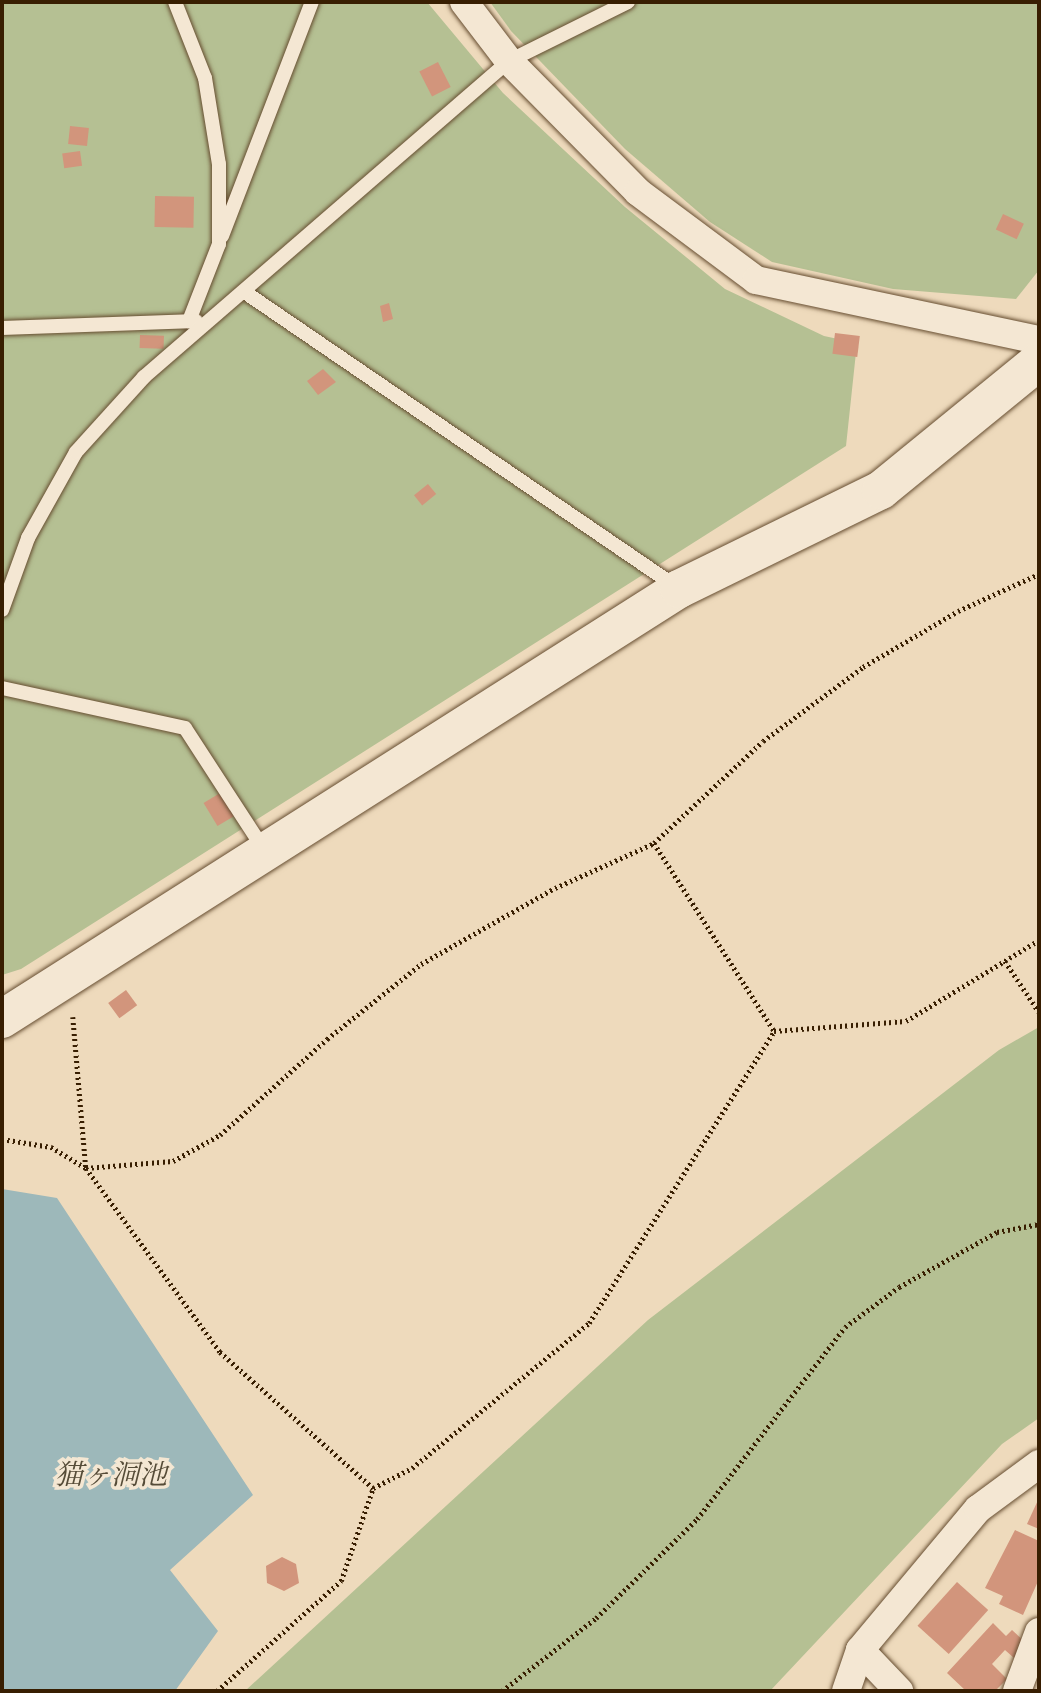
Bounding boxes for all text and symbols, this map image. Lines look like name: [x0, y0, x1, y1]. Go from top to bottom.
water label: 猫ヶ洞池: [55, 1460, 167, 1494]

